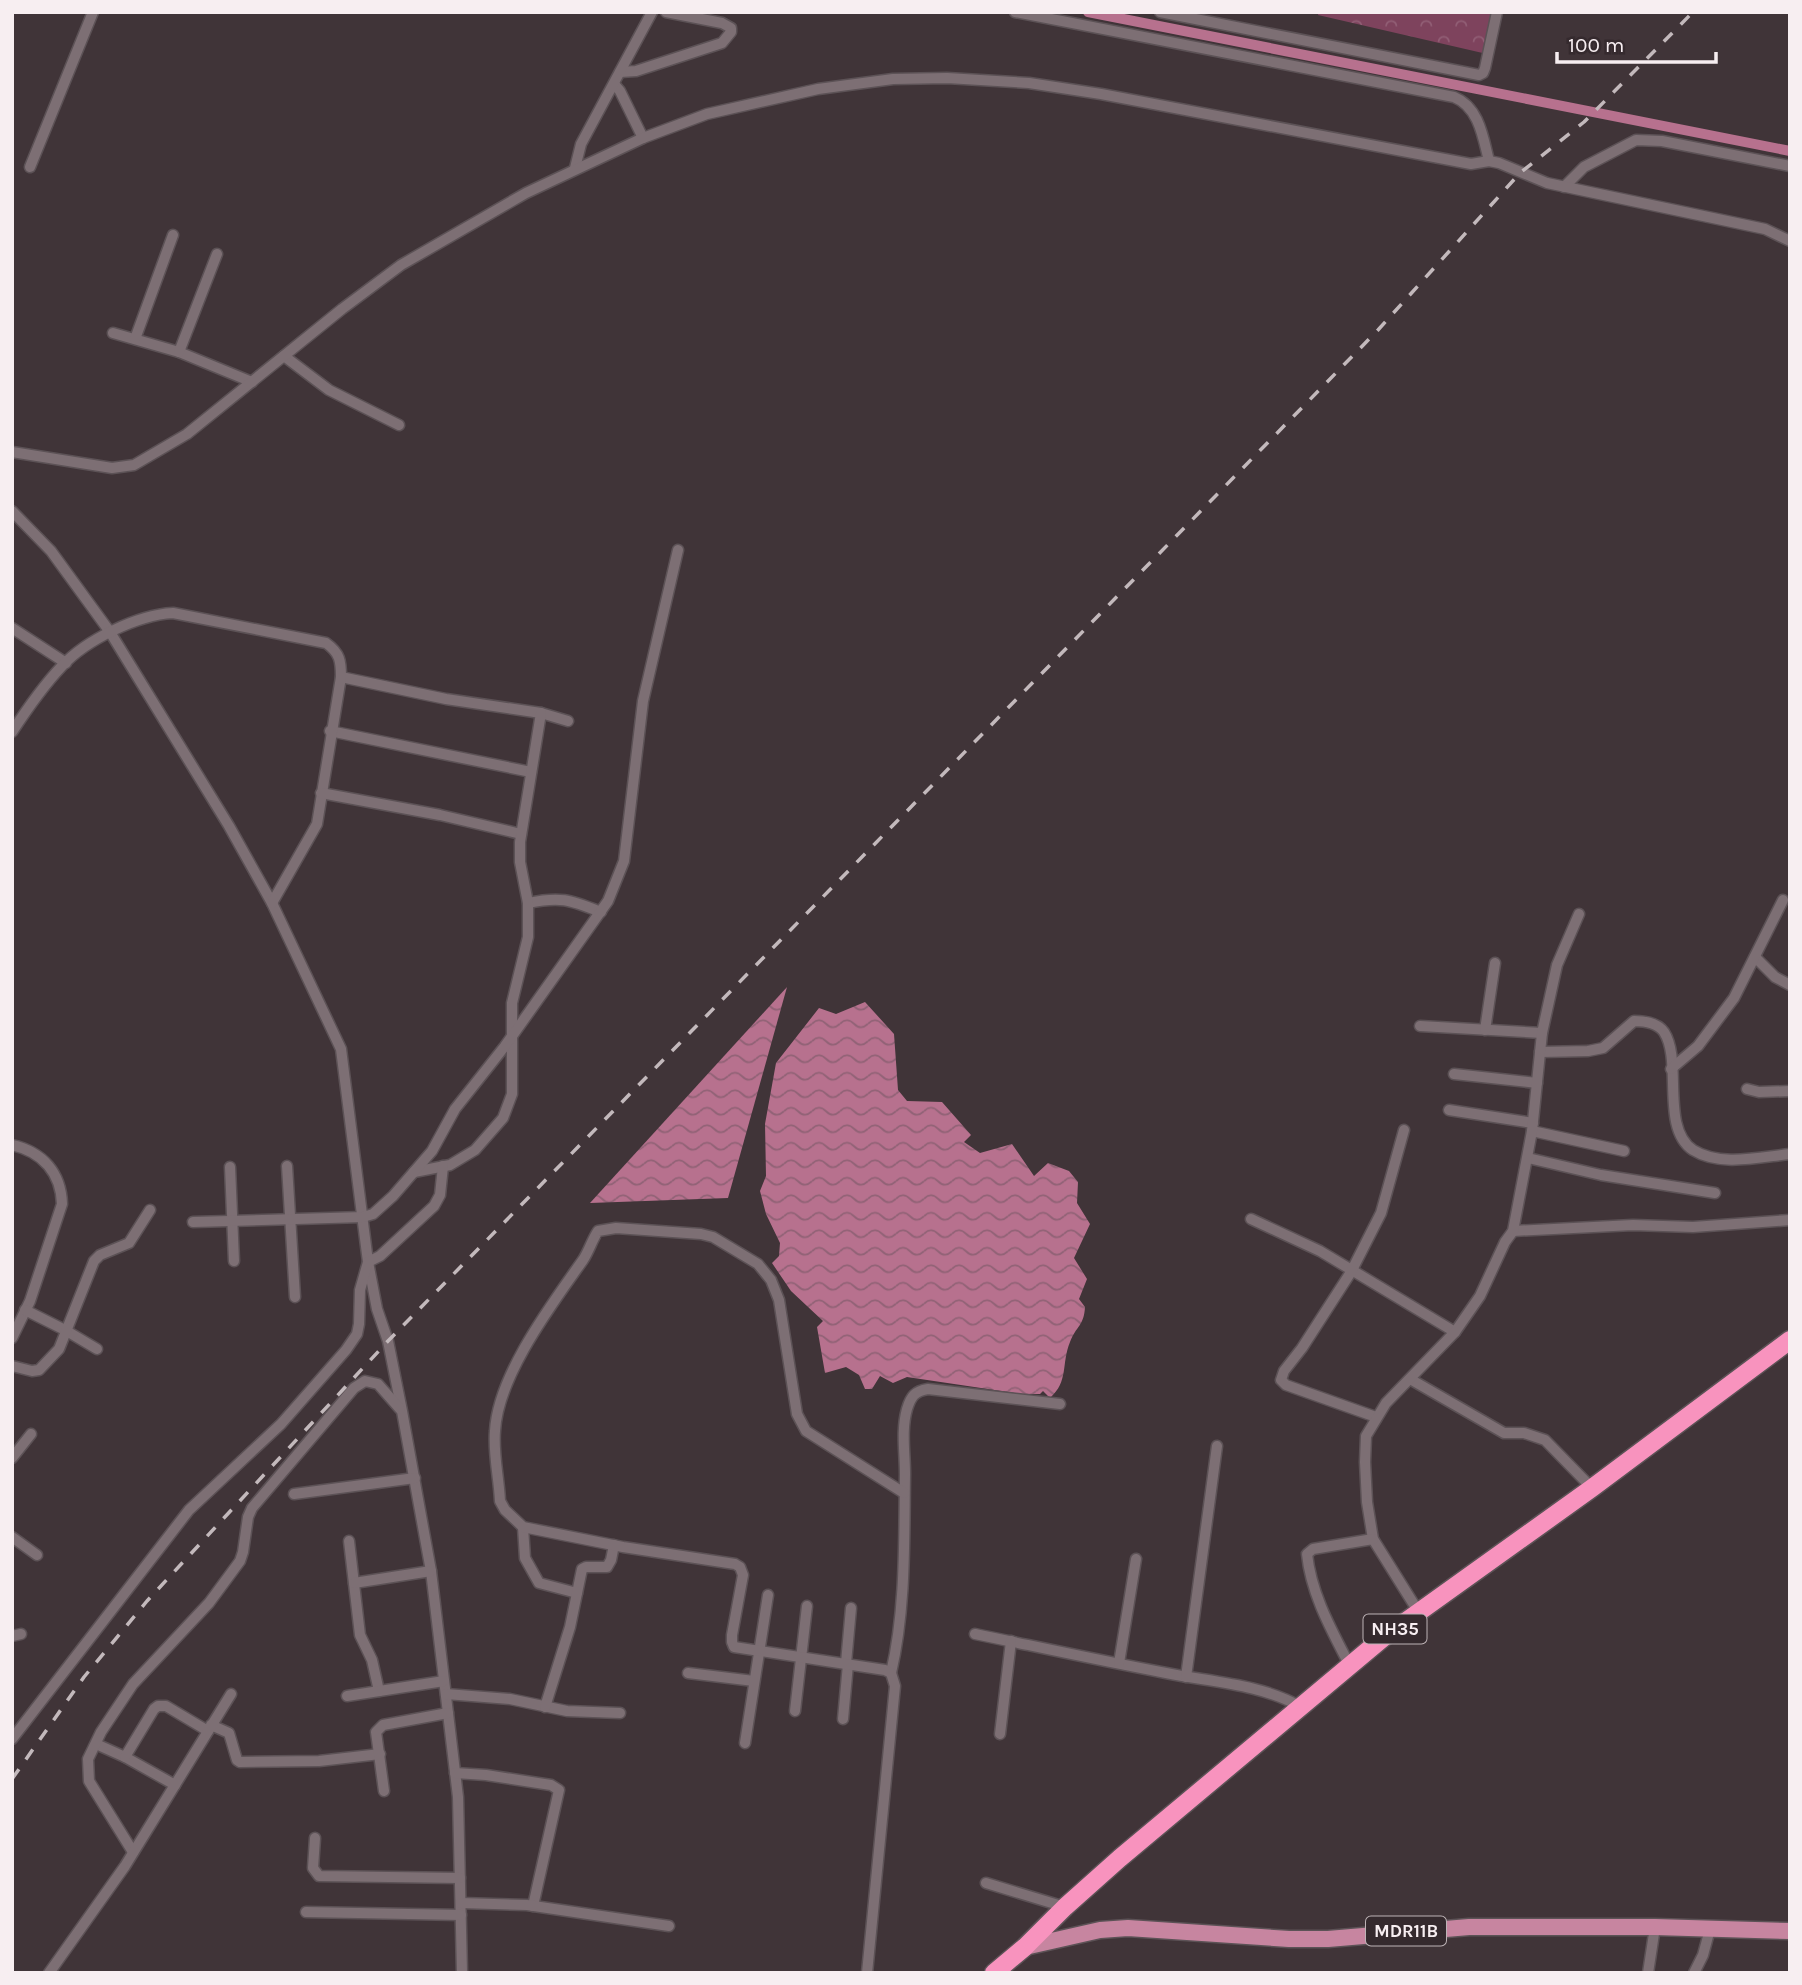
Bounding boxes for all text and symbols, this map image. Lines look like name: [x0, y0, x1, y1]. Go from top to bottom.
scale bar: [1557, 21, 1716, 65]
text: 100 m: [1568, 33, 1625, 57]
road number: NH35: [1364, 1614, 1426, 1644]
road number: MDR11B: [1366, 1916, 1446, 1945]

